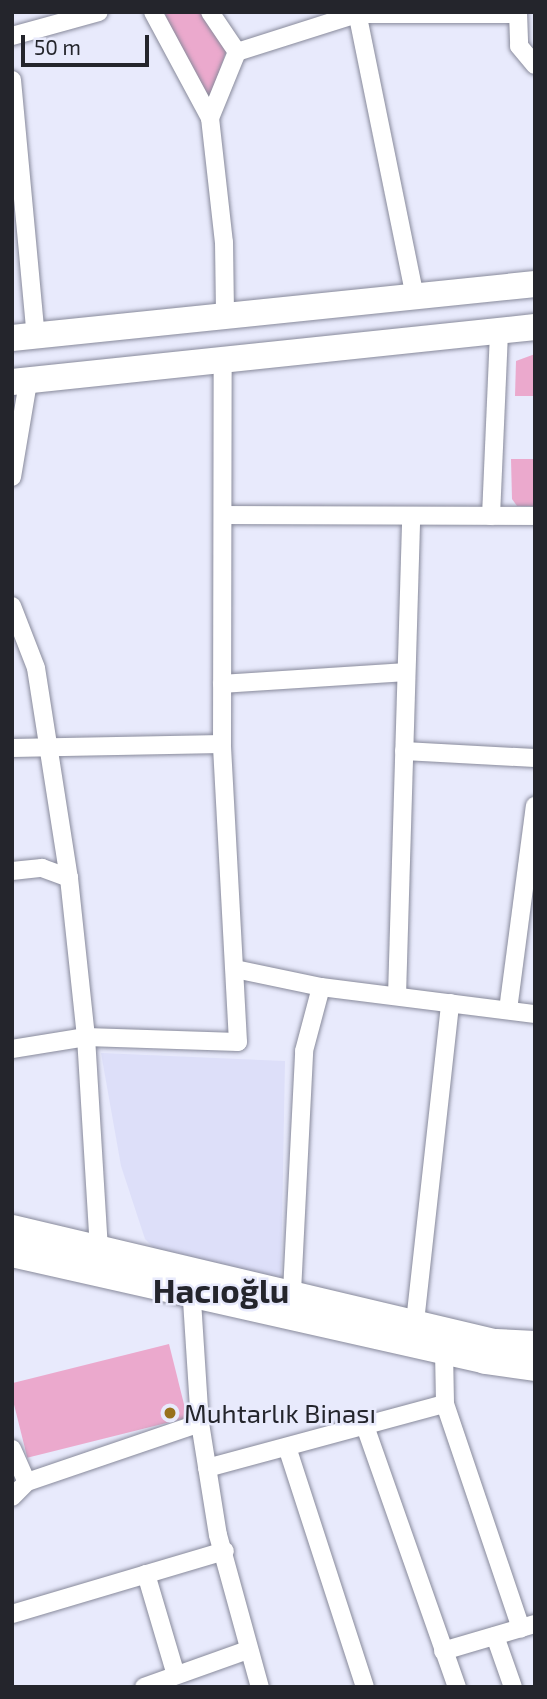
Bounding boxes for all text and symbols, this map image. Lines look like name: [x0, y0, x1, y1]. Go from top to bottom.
scale bar: [24, 21, 152, 65]
text: 50 m: [34, 34, 81, 59]
district label: Hacıoğlu: [153, 1271, 289, 1311]
place label: Muhtarlık Binası: [184, 1397, 376, 1429]
marker: Muhtarlık Binası: [162, 1405, 178, 1421]

